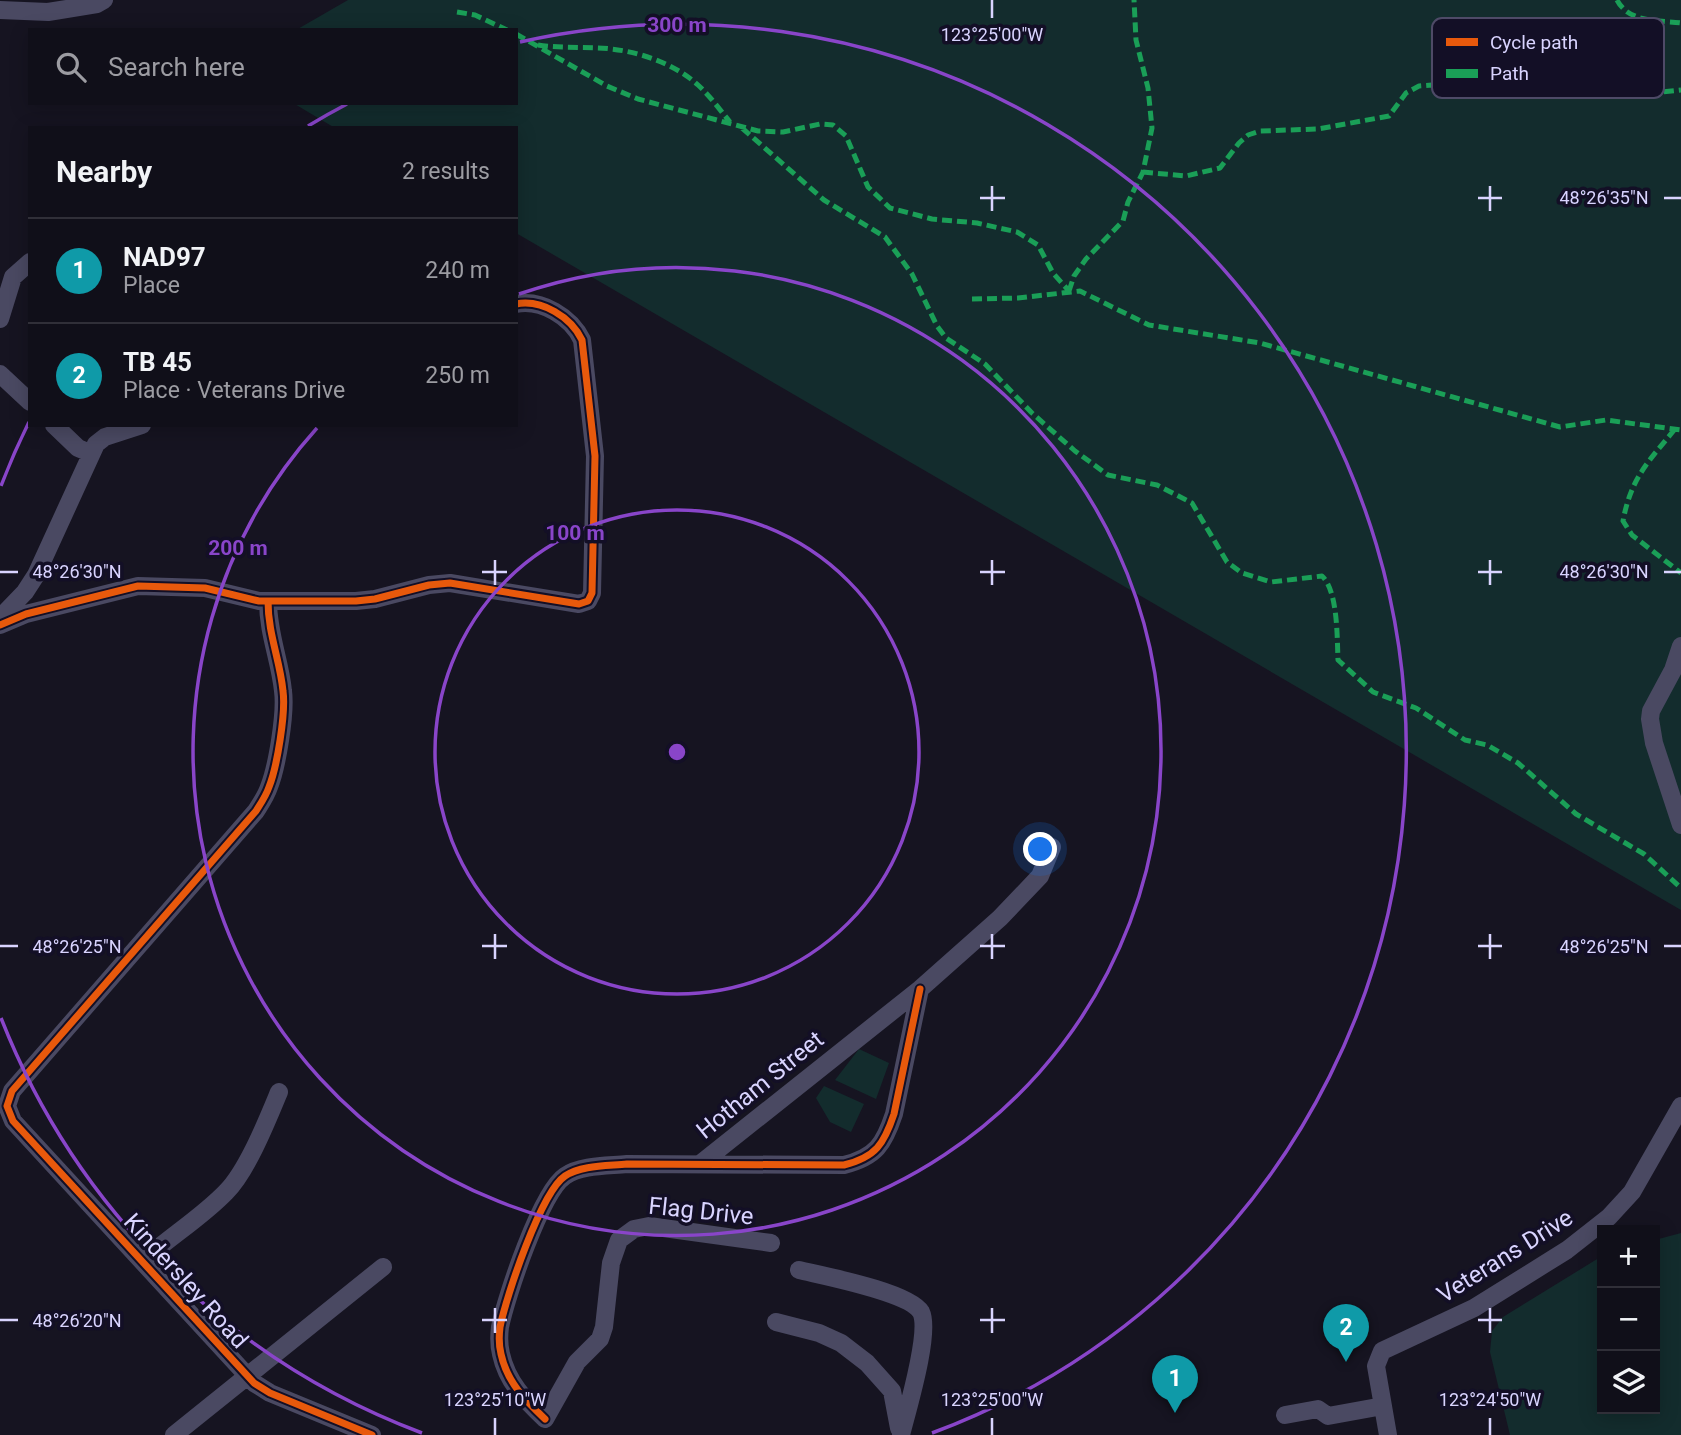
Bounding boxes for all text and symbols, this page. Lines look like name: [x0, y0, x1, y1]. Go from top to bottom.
text: 300 m: [647, 13, 707, 37]
legend: [1432, 18, 1664, 98]
text: 123°25'00"W: [941, 24, 1043, 45]
search box: [28, 28, 518, 105]
text: Cycle path: [1490, 31, 1578, 54]
icon: search: [52, 48, 90, 86]
text: Search here: [108, 52, 245, 82]
text: Path: [1490, 62, 1529, 85]
text: Nearby: [56, 154, 152, 189]
text: 2 results: [402, 158, 490, 185]
text: 48°26'35"N: [1559, 187, 1649, 208]
text: NAD97: [123, 242, 206, 272]
text: 1: [72, 257, 86, 284]
text: 240 m: [425, 257, 490, 284]
text: Place: [123, 272, 180, 299]
text: TB 45: [123, 347, 192, 377]
text: 2: [72, 362, 86, 389]
text: 250 m: [425, 362, 490, 389]
text: Place · Veterans Drive: [123, 377, 345, 404]
text: 100 m: [545, 521, 605, 545]
text: 200 m: [208, 536, 268, 560]
text: 48°26'30"N: [32, 561, 122, 582]
text: 48°26'30"N: [1559, 561, 1649, 582]
centre of rings: [665, 740, 689, 764]
your location: [1023, 832, 1057, 866]
text: 48°26'25"N: [32, 936, 122, 957]
text: 48°26'25"N: [1559, 936, 1649, 957]
street label: Hotham Street: [691, 1025, 829, 1145]
street label: Flag Drive: [647, 1192, 755, 1230]
street label: Veterans Drive: [1432, 1203, 1578, 1309]
street label: Kindersley Road: [118, 1208, 254, 1354]
map controls: [1597, 1225, 1660, 1414]
button: +: [1597, 1225, 1660, 1288]
button: −: [1597, 1288, 1660, 1351]
pin: 2: [1323, 1304, 1369, 1362]
text: 48°26'20"N: [32, 1310, 122, 1331]
button: layers: [1597, 1351, 1660, 1414]
pin: 1: [1152, 1355, 1198, 1413]
text: 123°25'10"W: [444, 1389, 546, 1410]
text: 123°25'00"W: [941, 1389, 1043, 1410]
text: 123°24'50"W: [1439, 1389, 1541, 1410]

